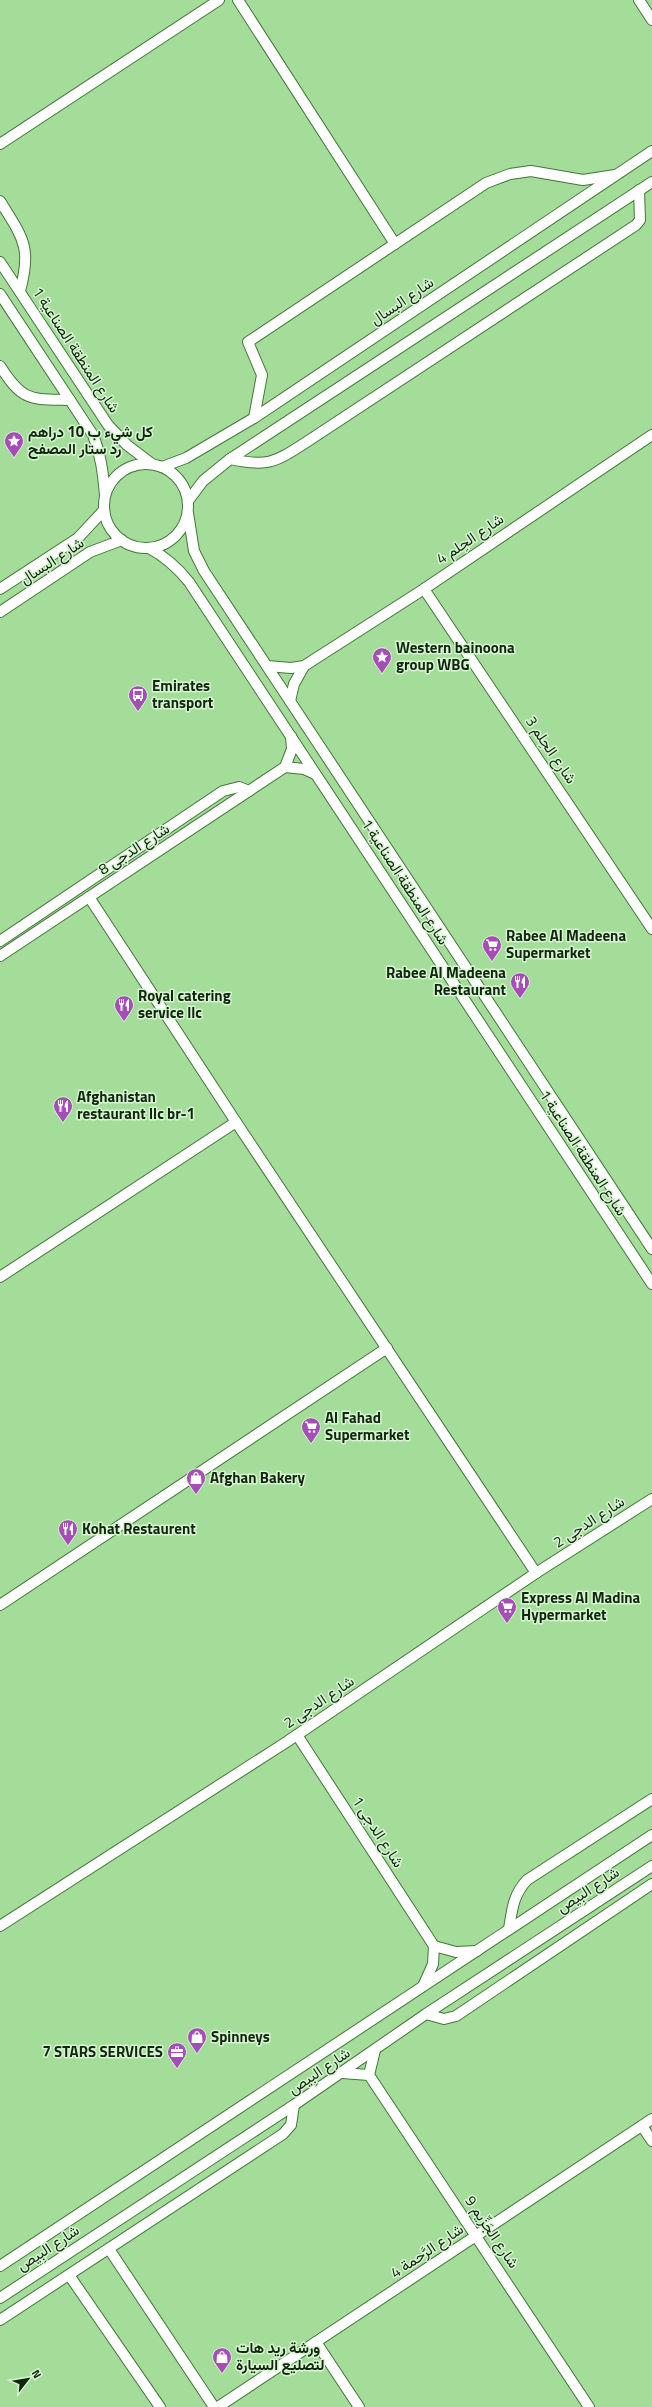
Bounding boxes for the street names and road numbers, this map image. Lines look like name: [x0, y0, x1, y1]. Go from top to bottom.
street label: شارع البسال: [365, 271, 438, 330]
street label: شارع المنطقة الصناعية 1: [27, 282, 126, 417]
street label: شارع الحِلم 4: [431, 507, 508, 570]
street label: شارع البسال: [15, 531, 89, 590]
street label: شارع الحِلم 3: [520, 711, 583, 788]
street label: شارع المنطقة الصناعية 1: [356, 814, 455, 949]
street label: شارع الدجى 8: [94, 817, 174, 880]
street label: شارع المنطقة الصناعية 1: [534, 1085, 633, 1220]
street label: شارع الدجى 2: [549, 1490, 629, 1553]
street label: شارع الدجى 2: [279, 1669, 359, 1734]
street label: شارع الدجى 1: [347, 1792, 410, 1872]
street label: شارع البِيص: [552, 1861, 624, 1919]
street label: شارع البِيص: [283, 2041, 355, 2100]
street label: شارع الجَزِّيم 9: [460, 2191, 525, 2273]
street label: شارع الرَّحمة 4: [385, 2217, 468, 2284]
street label: شارع البِيص: [12, 2219, 84, 2277]

